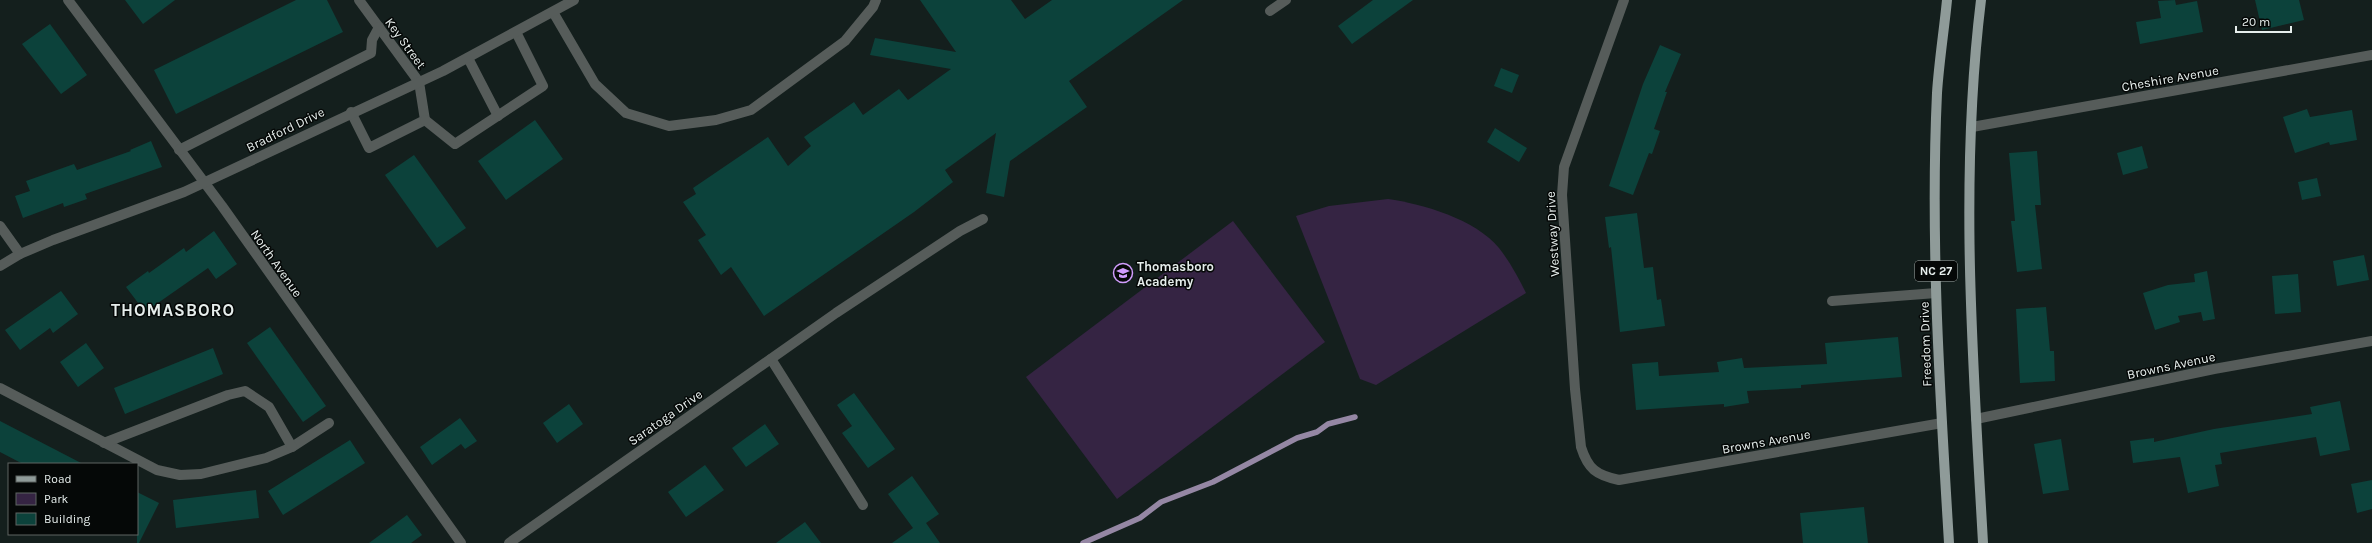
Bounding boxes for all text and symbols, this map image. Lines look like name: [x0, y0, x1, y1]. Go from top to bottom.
scale bar: [2236, 8, 2291, 34]
street label: Key Street: [382, 15, 429, 72]
text: 20 m: [2242, 15, 2270, 29]
street label: Cheshire Avenue: [2120, 63, 2220, 94]
street label: Bradford Drive: [244, 104, 327, 155]
street label: Westway Drive: [1543, 190, 1562, 277]
street label: North Avenue: [248, 227, 306, 300]
place label: Thomasboro Academy: [1137, 259, 1214, 289]
road number: NC 27: [1915, 261, 1957, 281]
school or university icon: Thomasboro Academy: [1112, 262, 1134, 284]
district label: THOMASBORO: [111, 300, 235, 320]
street label: Freedom Drive: [1917, 301, 1934, 387]
street label: Browns Avenue: [2126, 349, 2217, 382]
street label: Saratoga Drive: [625, 386, 705, 448]
street label: Browns Avenue: [1721, 426, 1812, 457]
legend: [8, 463, 138, 535]
text: Road: [44, 472, 72, 486]
text: Park: [44, 492, 69, 506]
text: Building: [44, 512, 91, 526]

